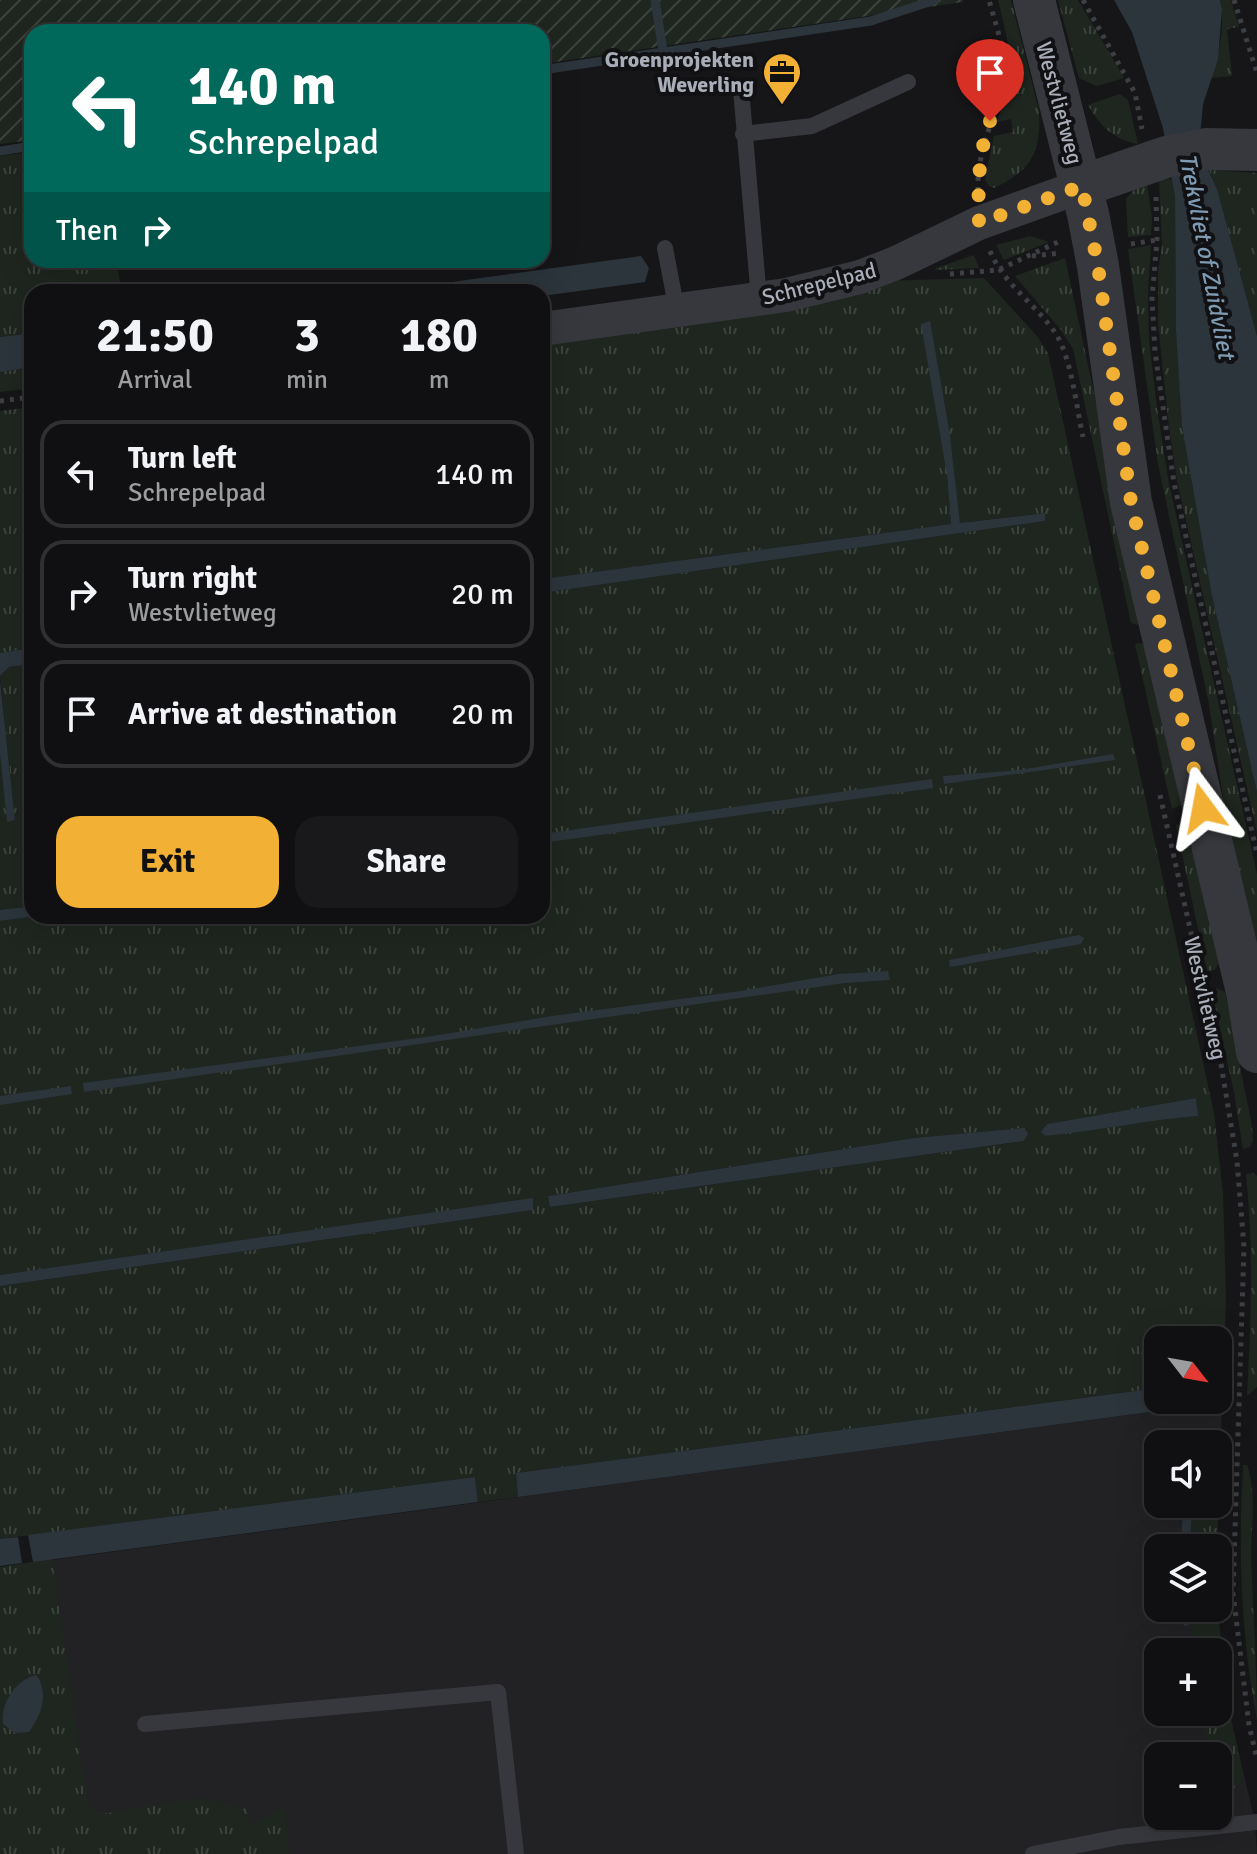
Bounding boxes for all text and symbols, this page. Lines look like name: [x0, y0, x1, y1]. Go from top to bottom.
pin: [956, 39, 1024, 121]
street label: Westvlietweg: [1030, 39, 1089, 167]
place label: Groenprojekten Weverling: [605, 46, 754, 98]
text: 140 m: [188, 51, 336, 120]
office icon: Groenprojekten Weverling: [761, 51, 803, 106]
icon: arrive: [968, 51, 1012, 95]
icon: left: [56, 56, 160, 160]
text: Schrepelpad: [188, 120, 379, 165]
water label: Trekvliet of Zuidvliet: [1172, 151, 1242, 364]
icon: right: [134, 208, 178, 252]
text: Then: [56, 212, 118, 249]
street label: Schrepelpad: [759, 256, 879, 311]
text: 21:50: [96, 306, 214, 365]
text: 3: [294, 306, 320, 365]
text: 180: [400, 306, 478, 365]
text: Arrival: [118, 364, 192, 396]
text: min: [286, 364, 328, 396]
text: m: [429, 364, 449, 396]
text: Turn left: [128, 440, 237, 477]
icon: left: [60, 452, 104, 496]
text: 140 m: [435, 456, 514, 493]
text: Schrepelpad: [128, 477, 266, 509]
text: Turn right: [128, 560, 257, 597]
icon: right: [60, 572, 104, 616]
text: 20 m: [451, 576, 514, 613]
text: Westvlietweg: [128, 597, 277, 629]
icon: arrive: [60, 692, 104, 736]
text: Arrive at destination: [128, 696, 397, 733]
text: 20 m: [451, 696, 514, 733]
position arrow: [1161, 766, 1245, 850]
button: Exit: [56, 816, 279, 908]
button: Share: [295, 816, 518, 908]
street label: Westvlietweg: [1178, 934, 1233, 1062]
north arrow: [1144, 1326, 1232, 1414]
map controls: [1144, 1326, 1232, 1830]
button: sound: [1144, 1430, 1232, 1518]
button: layers: [1144, 1534, 1232, 1622]
button: +: [1144, 1638, 1232, 1726]
button: −: [1144, 1742, 1232, 1830]

